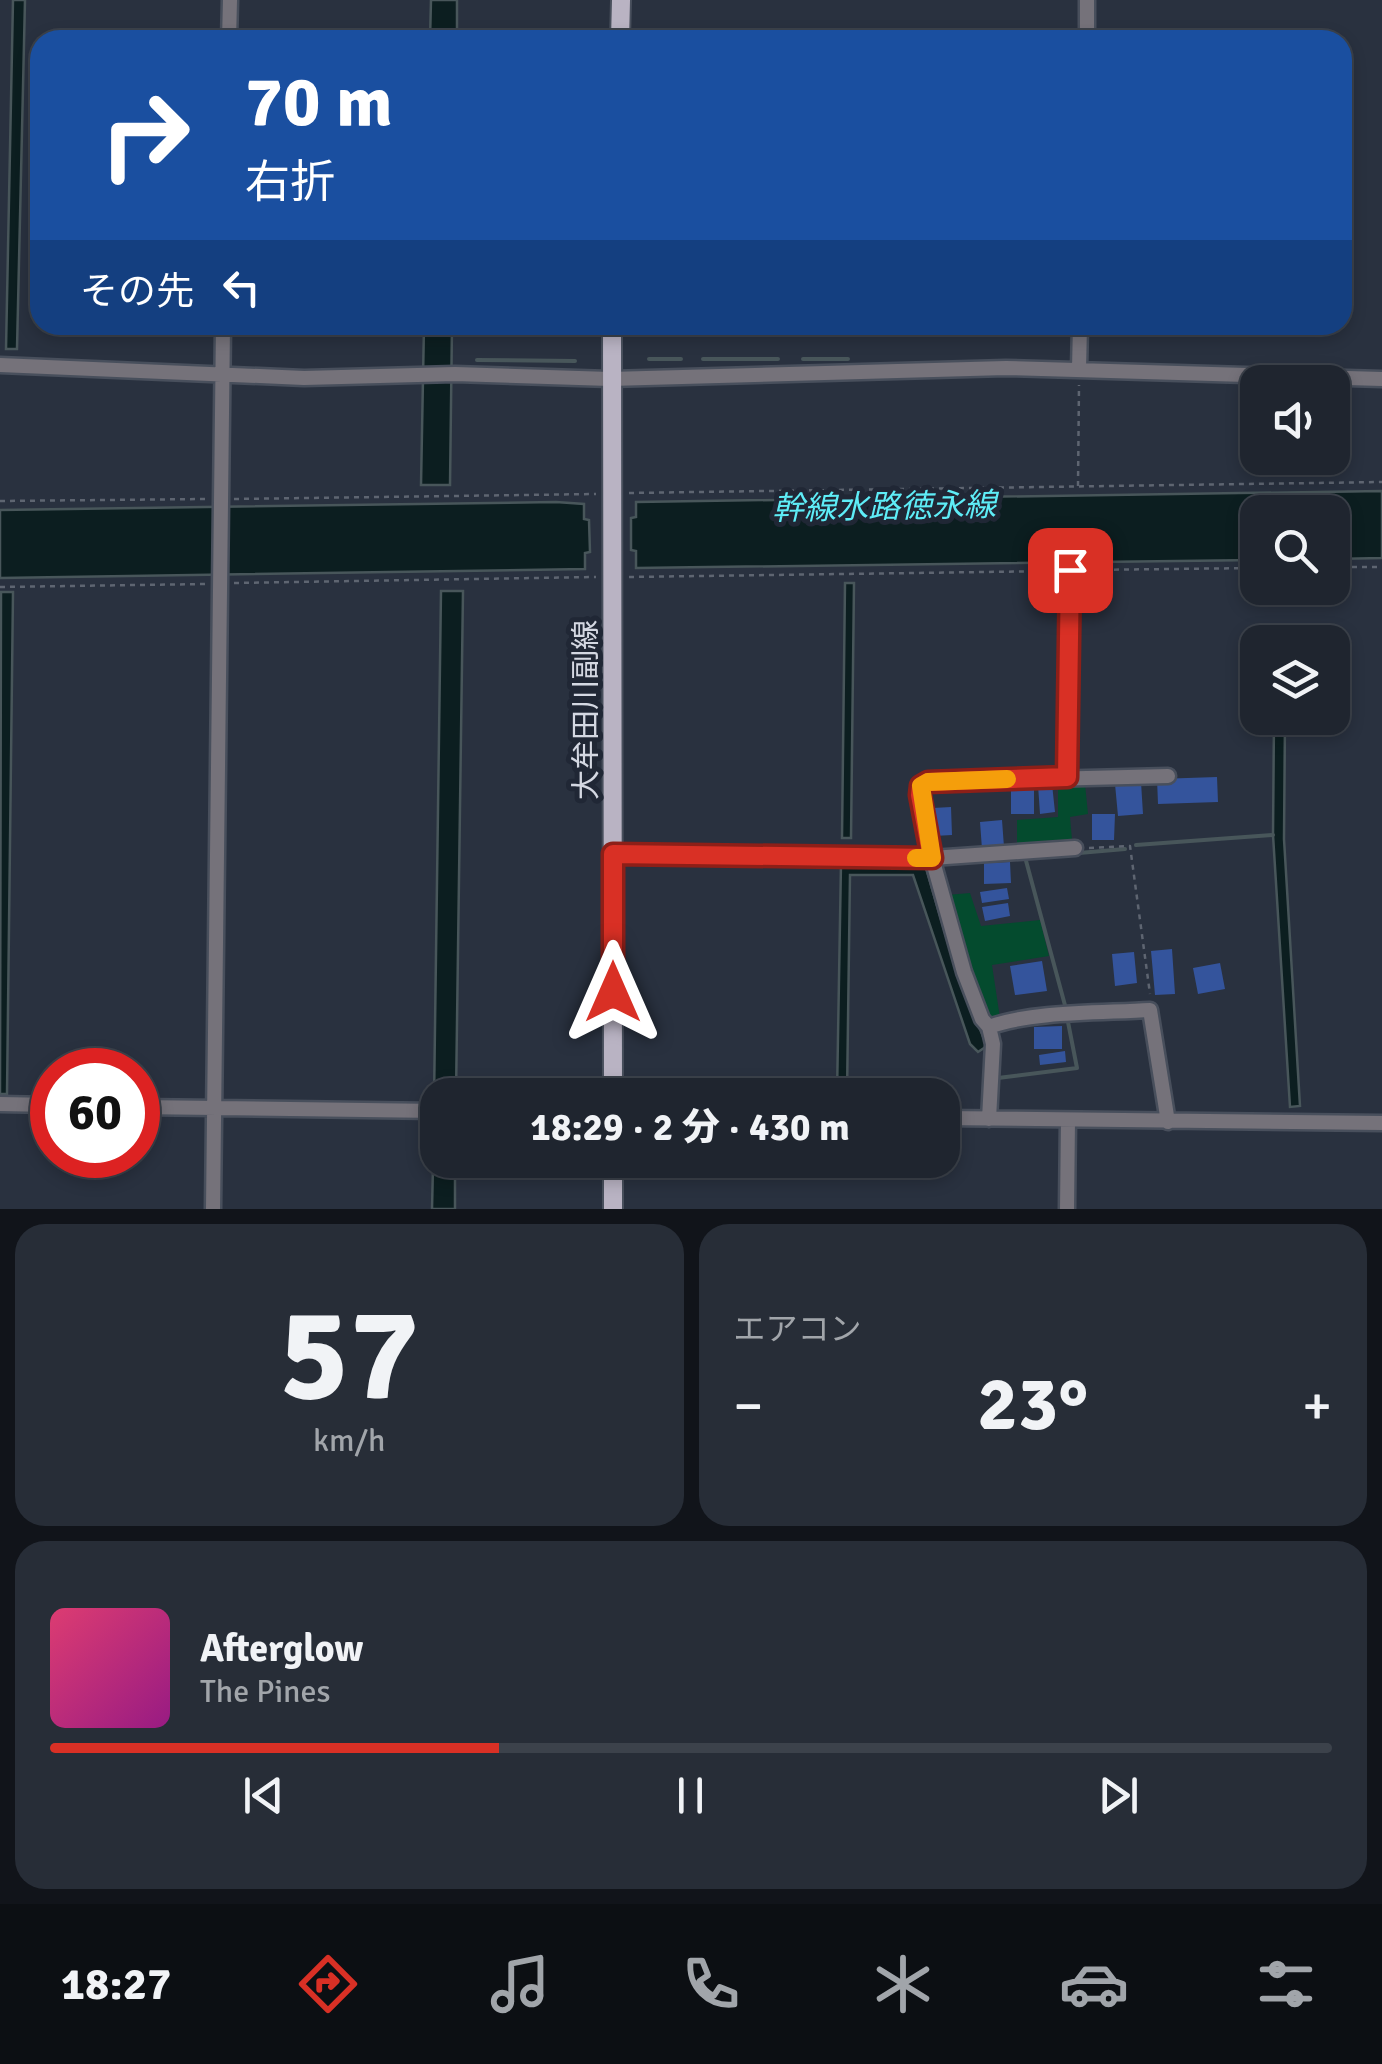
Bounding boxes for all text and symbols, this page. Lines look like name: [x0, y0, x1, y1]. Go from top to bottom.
text: 70 m: [245, 59, 393, 145]
icon: right: [80, 70, 210, 200]
text: 右折: [245, 155, 335, 210]
icon: left: [214, 260, 269, 315]
text: その先: [80, 268, 194, 315]
map controls: [1240, 365, 1350, 735]
button: sound: [1240, 365, 1350, 475]
water label: 幹線水路徳永線: [772, 485, 1000, 528]
button: search: [1240, 495, 1350, 605]
pin: [1028, 528, 1113, 613]
icon: arrive: [1043, 543, 1098, 598]
street label: 大牟田川副線: [568, 620, 605, 800]
button: layers: [1240, 625, 1350, 735]
position arrow: [561, 940, 665, 1044]
speed limit sign: 60: [30, 1048, 160, 1178]
text: 18:29 · 2 分 · 430 m: [530, 1104, 850, 1151]
text: 57: [279, 1276, 419, 1436]
text: エアコン: [734, 1310, 862, 1349]
text: 23°: [977, 1358, 1088, 1451]
text: −: [734, 1372, 763, 1440]
text: +: [1302, 1372, 1332, 1440]
text: km/h: [313, 1421, 385, 1460]
text: Afterglow: [200, 1625, 363, 1672]
text: The Pines: [200, 1672, 331, 1711]
icon: previous: [236, 1768, 291, 1823]
icon: pause: [663, 1768, 718, 1823]
icon: next: [1091, 1768, 1146, 1823]
icon: directions: [293, 1949, 363, 2019]
icon: music: [485, 1949, 555, 2019]
icon: phone: [676, 1949, 746, 2019]
icon: climate: [868, 1949, 938, 2019]
icon: car: [1059, 1949, 1129, 2019]
icon: filters: [1251, 1949, 1321, 2019]
text: 18:27: [61, 1957, 171, 2012]

